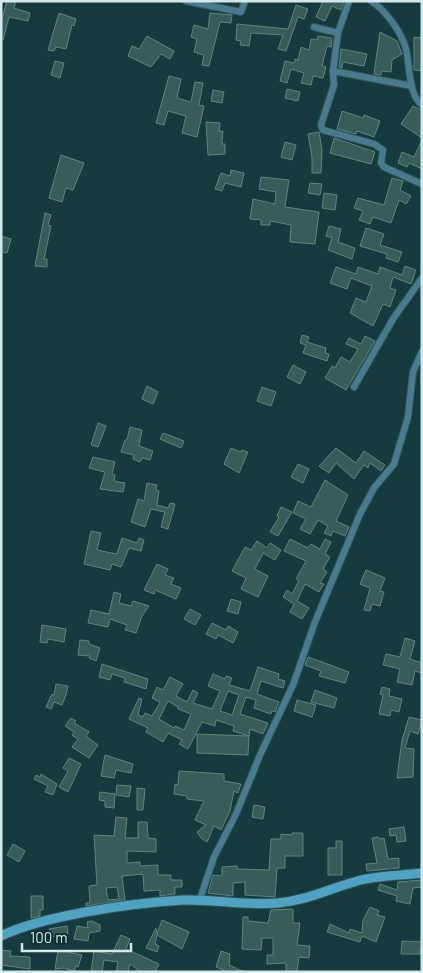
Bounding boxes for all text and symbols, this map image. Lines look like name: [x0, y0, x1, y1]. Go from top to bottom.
scale bar: [22, 920, 131, 952]
text: 100 m: [30, 928, 68, 946]

